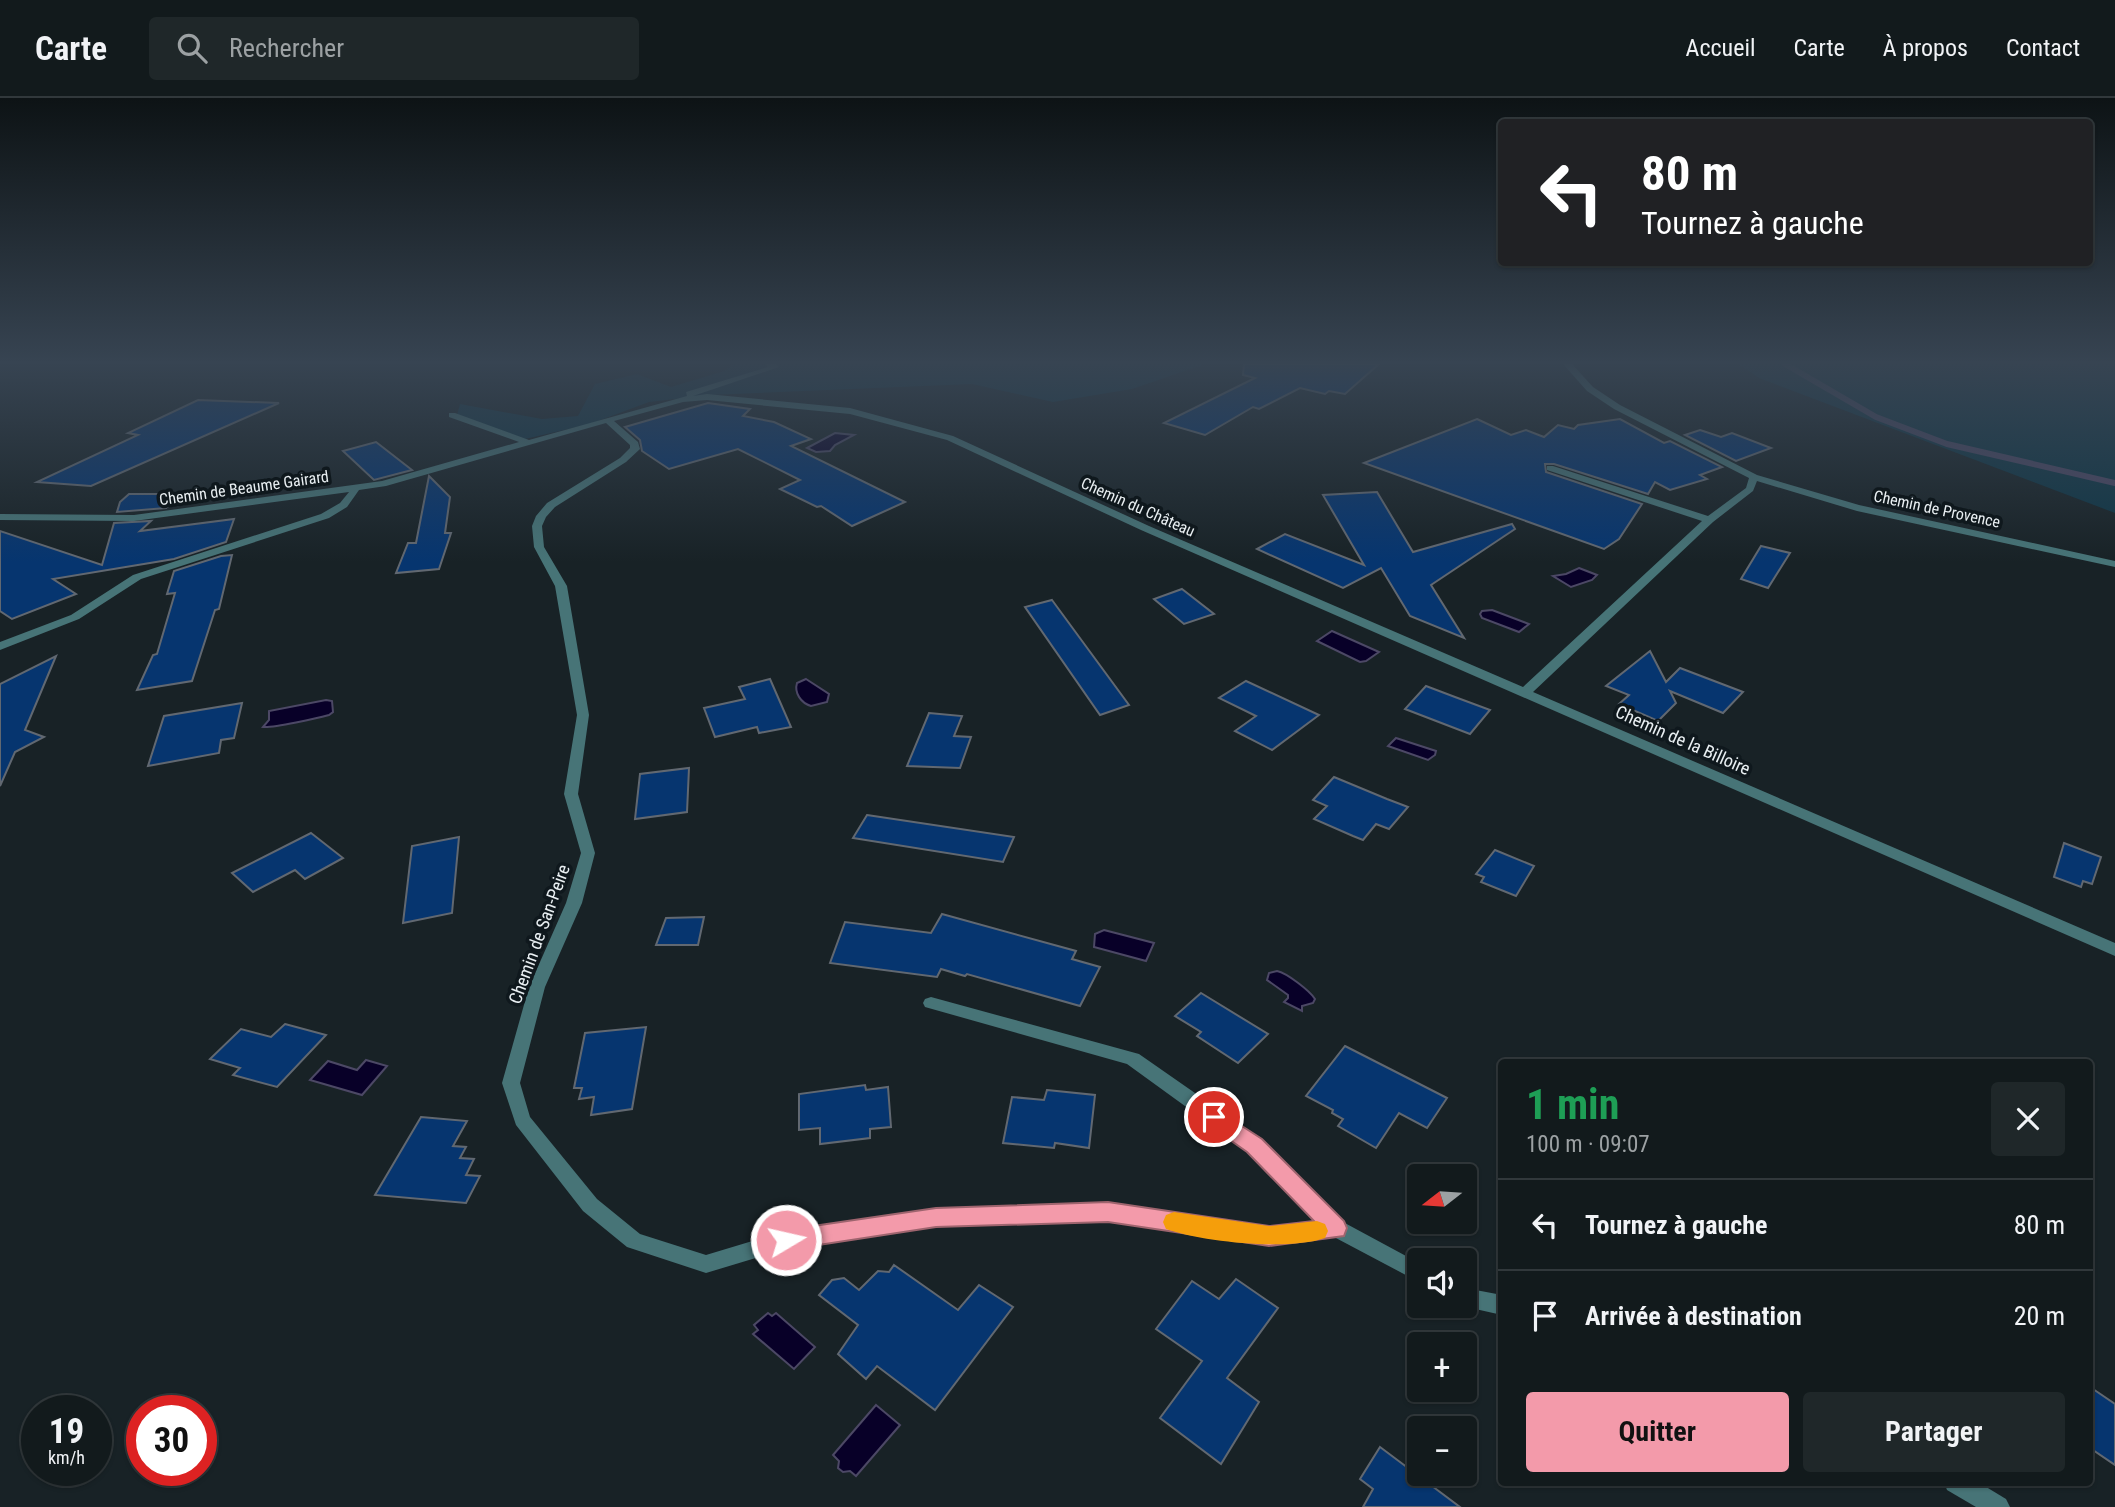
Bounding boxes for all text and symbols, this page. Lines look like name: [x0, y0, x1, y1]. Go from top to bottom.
search box: [149, 17, 639, 80]
text: Carte: [35, 29, 107, 68]
icon: search: [173, 29, 211, 67]
text: Rechercher: [229, 33, 344, 63]
text: Accueil: [1686, 34, 1755, 62]
text: Carte: [1793, 34, 1845, 62]
text: À propos: [1883, 34, 1968, 62]
text: Contact: [2006, 34, 2080, 62]
text: 80 m: [1641, 145, 1738, 202]
icon: left: [1526, 147, 1617, 238]
text: Tournez à gauche: [1641, 204, 1864, 242]
street label: Chemin de Beaume Gairard: [158, 467, 330, 509]
street label: Chemin du Château: [1078, 473, 1198, 541]
street label: Chemin de Provence: [1872, 486, 2002, 532]
street label: Chemin de la Billoire: [1612, 701, 1754, 779]
street label: Chemin de San-Peire: [504, 861, 574, 1007]
text: 1 min: [1526, 1080, 1619, 1129]
button: close: [1991, 1082, 2065, 1156]
pin: [1184, 1087, 1244, 1147]
icon: arrive: [1195, 1098, 1233, 1136]
text: 100 m · 09:07: [1526, 1131, 1650, 1158]
north arrow: [1407, 1164, 1477, 1234]
map controls: [1407, 1164, 1477, 1486]
position arrow: [749, 1203, 823, 1277]
icon: left: [1526, 1206, 1564, 1244]
text: Tournez à gauche: [1585, 1210, 1767, 1240]
text: 80 m: [2014, 1210, 2065, 1240]
button: sound: [1407, 1248, 1477, 1318]
icon: arrive: [1526, 1297, 1564, 1335]
text: Arrivée à destination: [1585, 1301, 1802, 1331]
text: 20 m: [2014, 1301, 2065, 1331]
button: +: [1407, 1332, 1477, 1402]
button: Quitter: [1526, 1392, 1789, 1472]
button: Partager: [1803, 1392, 2065, 1472]
speed limit sign: 30: [126, 1395, 217, 1486]
text: 19: [49, 1411, 84, 1452]
button: −: [1407, 1416, 1477, 1486]
text: km/h: [48, 1447, 85, 1468]

